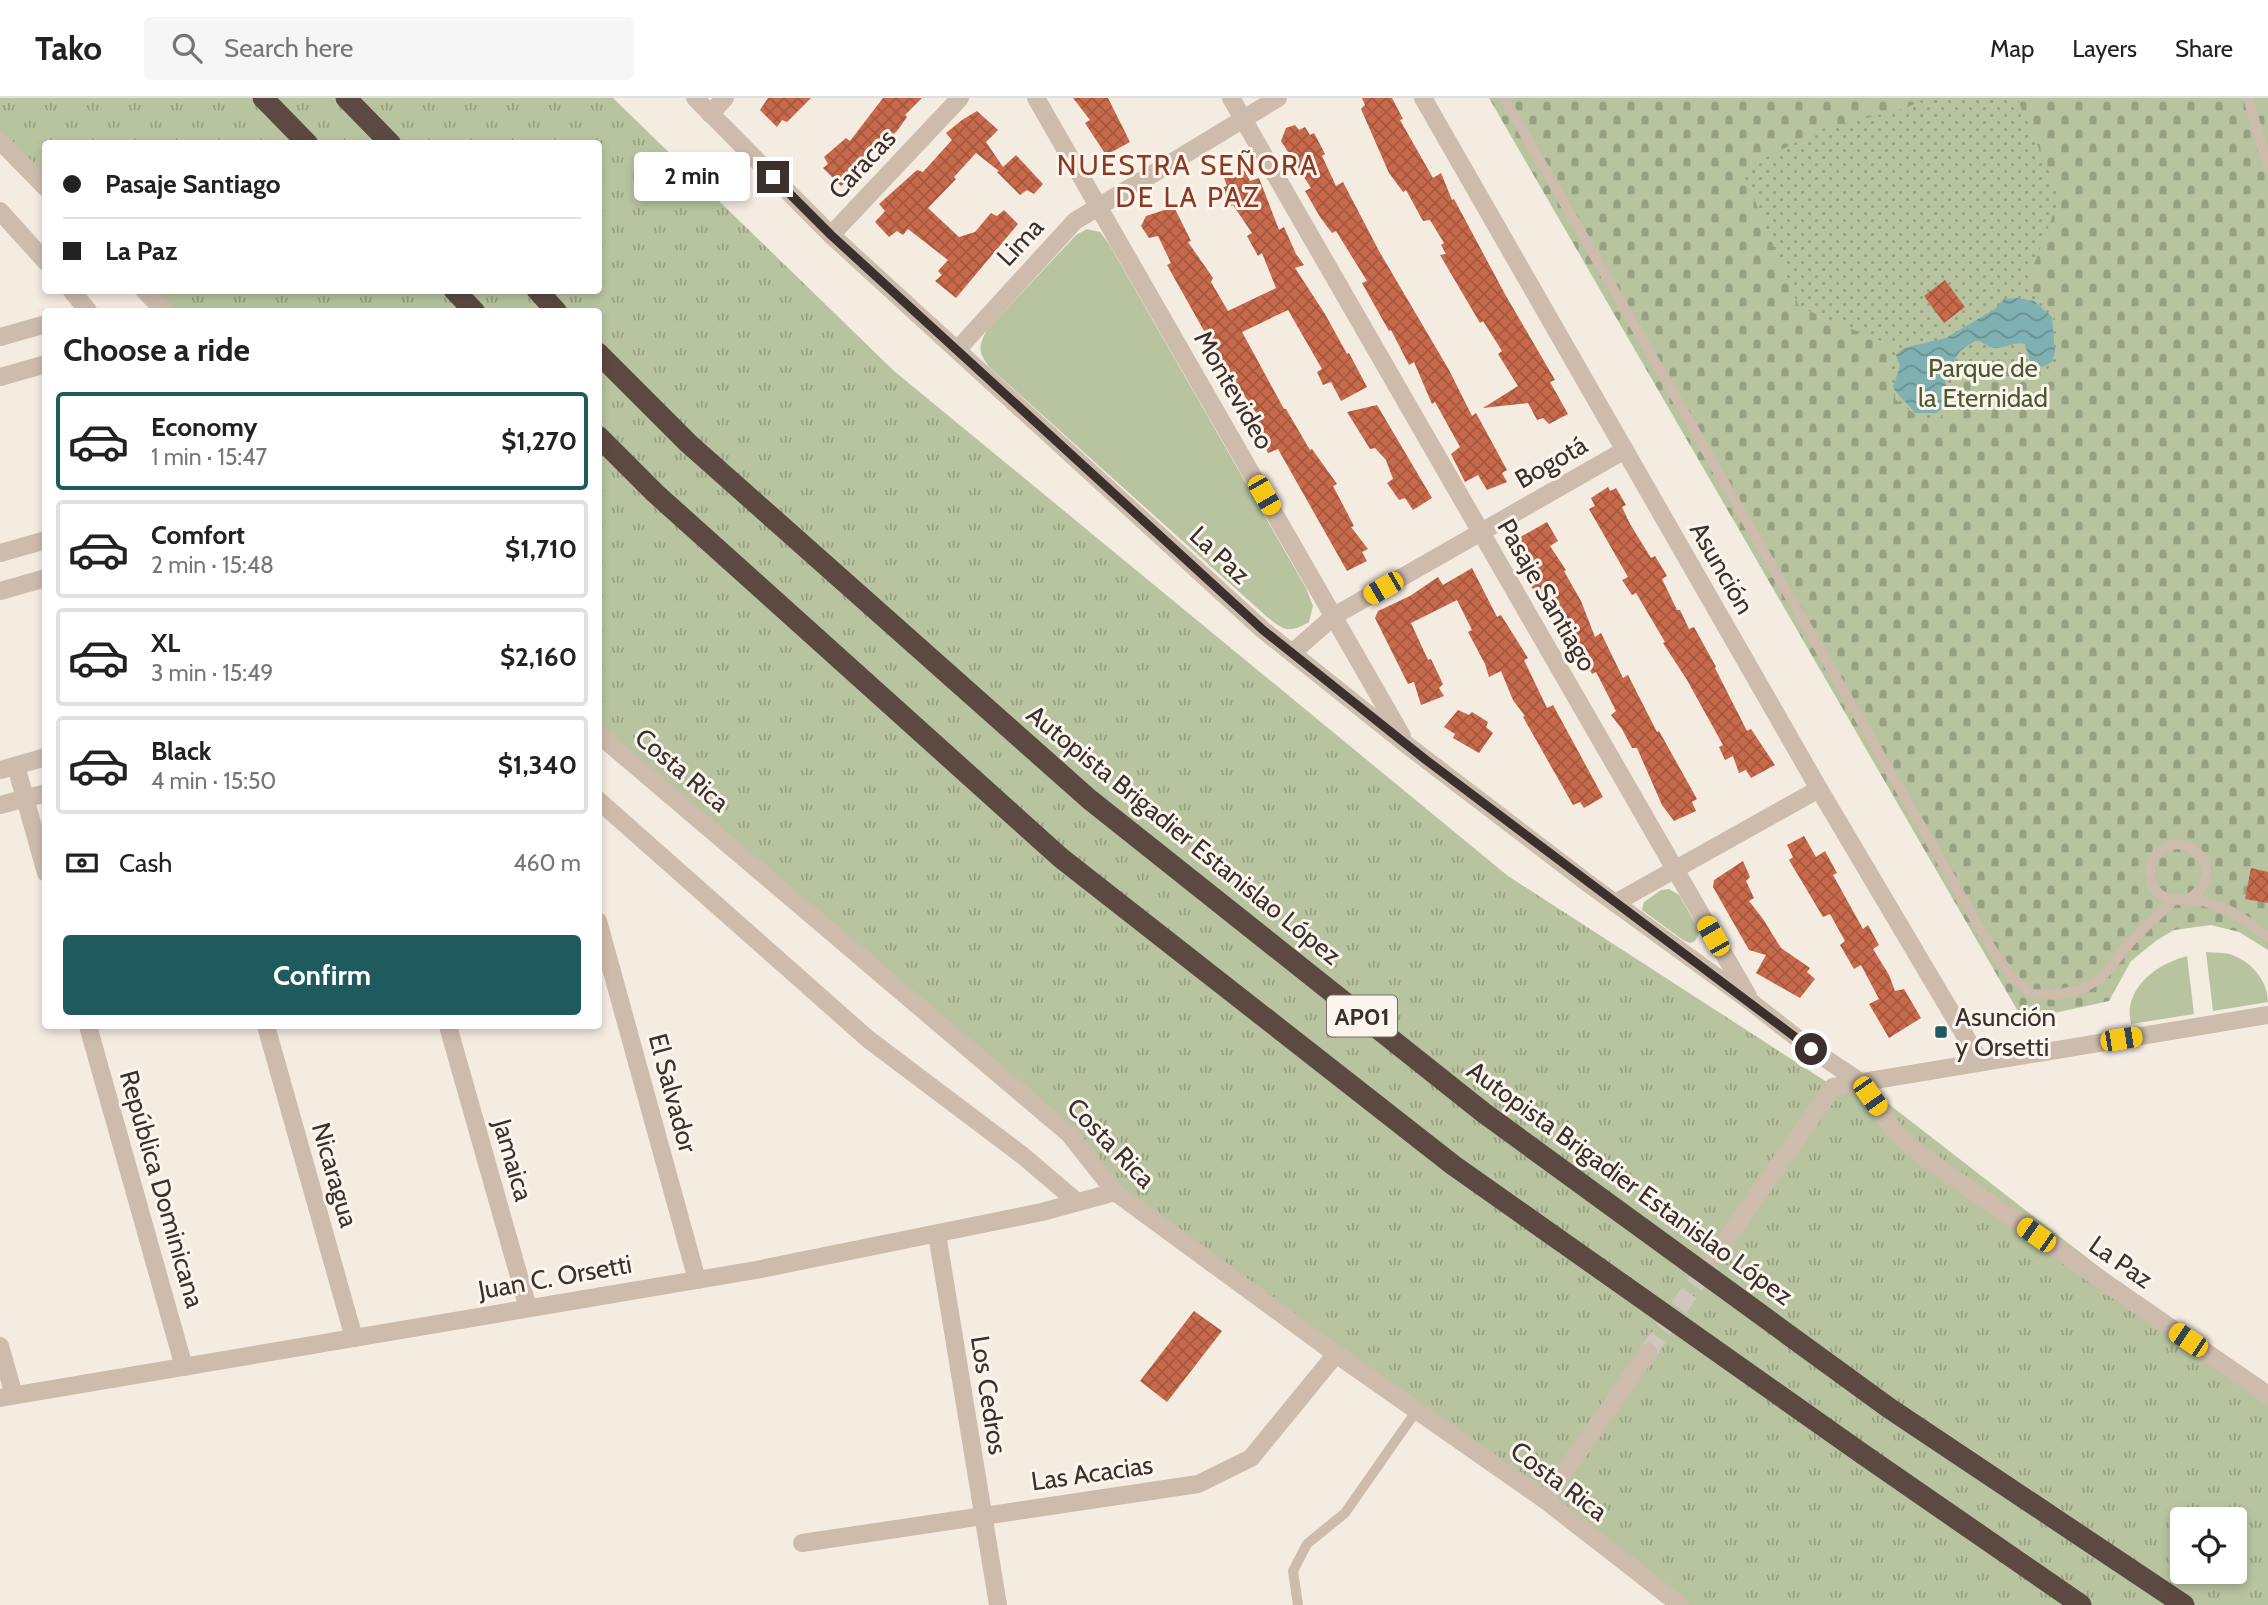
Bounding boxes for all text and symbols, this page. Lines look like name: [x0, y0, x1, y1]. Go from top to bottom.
search box: [144, 17, 634, 80]
text: Tako: [35, 28, 102, 68]
icon: search: [168, 29, 206, 67]
text: Search here: [224, 32, 353, 64]
text: Map: [1990, 34, 2034, 63]
text: Layers: [2072, 34, 2137, 63]
text: Share: [2175, 34, 2233, 63]
street label: Caracas: [822, 122, 903, 206]
district label: NUESTRA SEÑORA DE LA PAZ: [1057, 148, 1319, 214]
callout: 2 min: [633, 153, 748, 202]
route end: [757, 161, 789, 193]
text: 2 min: [664, 162, 720, 190]
text: Pasaje Santiago: [105, 168, 281, 200]
street label: Lima: [990, 211, 1050, 273]
text: La Paz: [105, 235, 177, 267]
street label: Montevideo: [1187, 325, 1281, 455]
text: Choose a ride: [63, 330, 250, 369]
park label: Parque de la Eternidad: [1918, 352, 2048, 414]
icon: car: [67, 410, 130, 473]
text: Economy: [151, 411, 257, 443]
text: $1,270: [501, 425, 577, 457]
street label: Bogotá: [1509, 428, 1593, 495]
text: 1 min · 15:47: [151, 443, 267, 471]
car: [1245, 472, 1284, 518]
street label: Pasaje Santiago: [1490, 513, 1604, 677]
street label: Asunción: [1683, 516, 1761, 620]
icon: car: [67, 518, 130, 581]
text: Comfort: [151, 519, 245, 551]
street label: La Paz: [1183, 519, 1257, 591]
text: $1,710: [505, 533, 577, 565]
text: 2 min · 15:48: [151, 551, 274, 579]
car: [1360, 568, 1407, 608]
icon: car: [67, 626, 130, 689]
text: XL: [151, 627, 180, 659]
text: $2,160: [500, 641, 577, 673]
text: 3 min · 15:49: [151, 659, 273, 687]
street label: Autopista Brigadier Estanislao López: [1020, 698, 1348, 972]
street label: Costa Rica: [628, 721, 736, 819]
icon: car: [67, 734, 130, 797]
text: Black: [151, 735, 211, 767]
text: $1,340: [498, 749, 577, 781]
text: 4 min · 15:50: [151, 767, 276, 795]
icon: cash: [63, 844, 101, 882]
text: Cash: [119, 847, 172, 879]
text: 460 m: [513, 849, 581, 877]
car: [1694, 913, 1733, 959]
button: Confirm: [63, 935, 581, 1015]
road number: AP01: [1327, 996, 1397, 1036]
place label: Asunción y Orsetti: [1955, 1001, 2056, 1063]
marker: Asunción y Orsetti: [1933, 1024, 1949, 1040]
car: [2099, 1025, 2144, 1053]
street label: El Salvador: [642, 1030, 704, 1157]
route start: [1795, 1033, 1827, 1065]
street label: Autopista Brigadier Estanislao López: [1461, 1054, 1799, 1312]
street label: República Dominicana: [113, 1067, 211, 1312]
car: [1850, 1073, 1891, 1119]
street label: Costa Rica: [1060, 1091, 1162, 1195]
street label: Jamaica: [486, 1114, 540, 1205]
street label: Nicaragua: [305, 1119, 365, 1232]
car: [2013, 1214, 2060, 1256]
street label: La Paz: [2083, 1229, 2159, 1295]
street label: Juan C. Orsetti: [475, 1248, 634, 1306]
car: [2165, 1320, 2212, 1360]
street label: Los Cedros: [964, 1333, 1014, 1457]
street label: Costa Rica: [1504, 1434, 1614, 1528]
street label: Las Acacias: [1029, 1449, 1155, 1497]
map controls: [2170, 1507, 2247, 1584]
button: locate: [2170, 1507, 2247, 1584]

